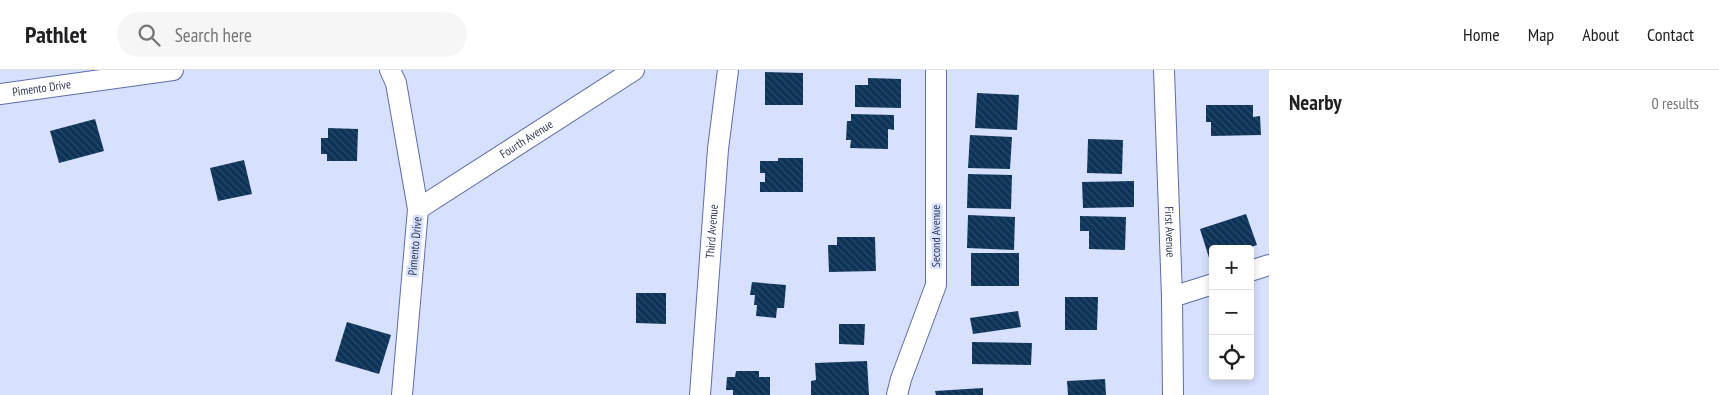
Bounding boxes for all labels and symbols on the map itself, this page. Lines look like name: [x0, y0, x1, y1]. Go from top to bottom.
street label: Pimento Drive: [11, 76, 72, 99]
street label: Fourth Avenue: [497, 116, 556, 161]
street label: Third Avenue: [702, 204, 721, 259]
street label: Second Avenue: [928, 205, 943, 267]
street label: First Avenue: [1162, 206, 1179, 258]
street label: Pimento Drive: [404, 216, 425, 276]

